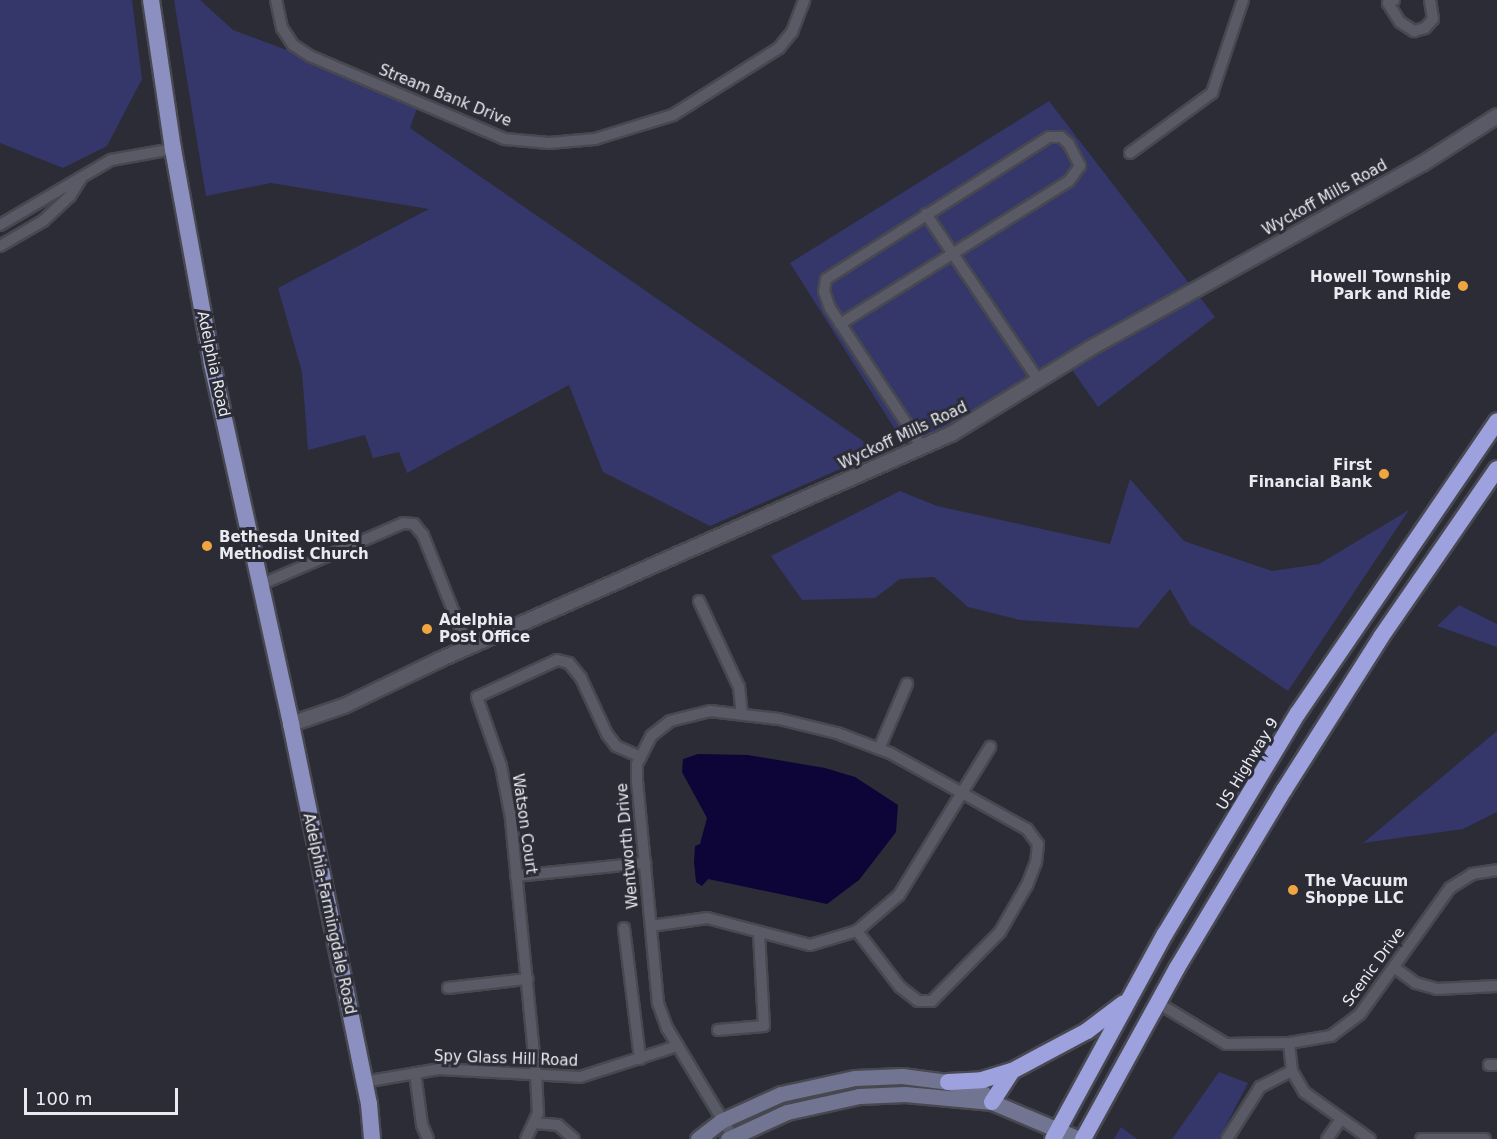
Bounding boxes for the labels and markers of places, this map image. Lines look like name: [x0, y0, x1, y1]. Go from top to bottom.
place label: Howell Township Park and Ride: [1310, 268, 1451, 303]
marker: Howell Township Park and Ride: [1456, 279, 1470, 293]
place label: First Financial Bank: [1248, 456, 1372, 491]
marker: First Financial Bank: [1377, 467, 1391, 481]
place label: Bethesda United Methodist Church: [219, 528, 369, 563]
marker: Bethesda United Methodist Church: [200, 539, 214, 553]
place label: Adelphia Post Office: [439, 611, 530, 646]
marker: Adelphia Post Office: [420, 622, 434, 636]
place label: The Vacuum Shoppe LLC: [1305, 872, 1408, 907]
marker: The Vacuum Shoppe LLC: [1286, 883, 1300, 897]

